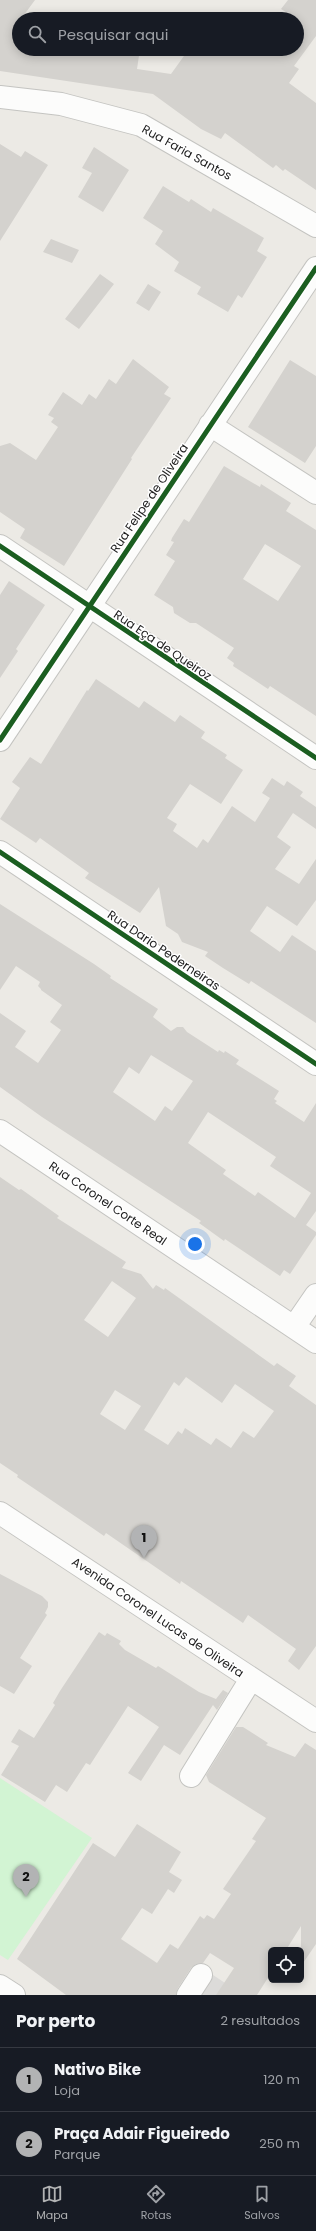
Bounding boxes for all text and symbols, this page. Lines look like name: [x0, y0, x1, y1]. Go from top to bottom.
search box: [12, 12, 304, 56]
icon: search: [26, 23, 48, 45]
text: Pesquisar aqui: [58, 24, 168, 45]
street label: Rua Faria Santos: [139, 120, 235, 184]
street label: Rua Felipe de Oliveira: [106, 440, 192, 556]
street label: Rua Eça de Queiroz: [111, 606, 215, 684]
street label: Rua Dario Pederneiras: [104, 906, 224, 994]
street label: Rua Coronel Corte Real: [46, 1157, 170, 1249]
your location: [185, 1234, 205, 1254]
pin: 1: [131, 1525, 157, 1558]
street label: Avenida Coronel Lucas de Oliveira: [69, 1553, 247, 1681]
pin: 2: [13, 1864, 39, 1897]
map controls: [268, 1947, 304, 1983]
button: locate: [268, 1947, 304, 1983]
text: Por perto: [16, 2009, 95, 2033]
text: 2 resultados: [220, 2011, 300, 2030]
text: Nativo Bike: [54, 2059, 141, 2080]
text: 1: [27, 2070, 31, 2089]
text: 120 m: [263, 2070, 300, 2089]
text: Loja: [54, 2081, 80, 2100]
text: Praça Adair Figueiredo: [54, 2123, 230, 2144]
text: 2: [25, 2134, 33, 2153]
text: 250 m: [259, 2134, 300, 2153]
text: Parque: [54, 2145, 100, 2164]
tab: Mapa: [36, 2183, 68, 2224]
tab: Rotas: [141, 2183, 172, 2224]
tab: Salvos: [244, 2183, 280, 2224]

